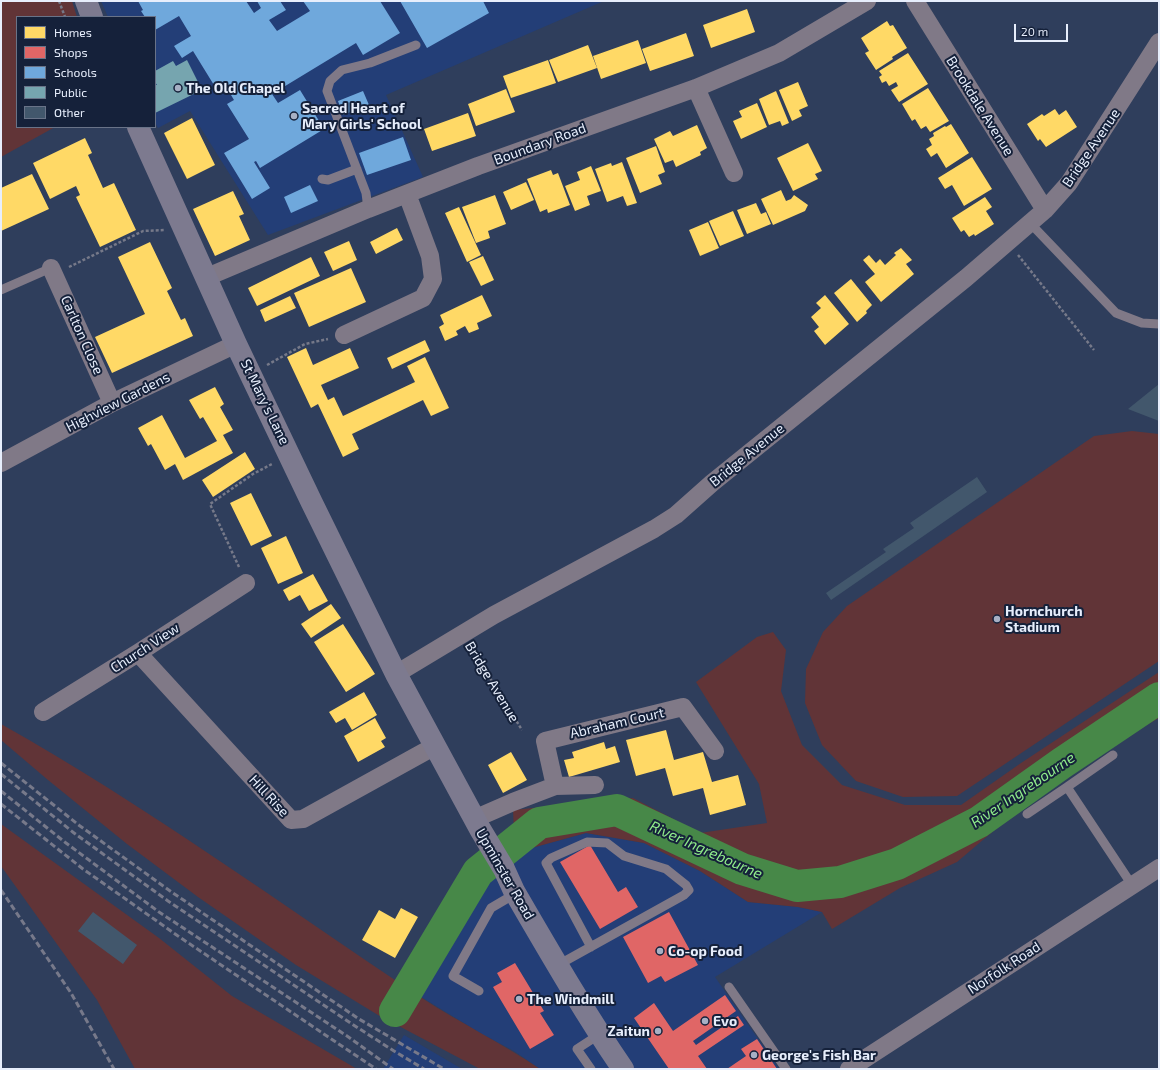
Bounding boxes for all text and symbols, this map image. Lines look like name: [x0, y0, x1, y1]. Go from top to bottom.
legend: [16, 16, 156, 128]
scale bar: [1016, 16, 1070, 42]
text: 20 m: [1021, 24, 1048, 38]
text: Homes: [54, 25, 92, 39]
text: Shops: [54, 45, 88, 59]
street label: Brookdale Avenue: [943, 53, 1017, 159]
text: Schools: [54, 65, 97, 79]
place label: The Old Chapel: [186, 80, 285, 96]
marker: The Old Chapel: [173, 83, 183, 93]
text: Public: [54, 85, 87, 99]
place label: Sacred Heart of Mary Girls' School: [302, 100, 422, 132]
text: Other: [54, 105, 85, 119]
street label: Bridge Avenue: [1059, 106, 1123, 190]
marker: Sacred Heart of Mary Girls' School: [289, 111, 299, 121]
street label: Boundary Road: [492, 120, 588, 168]
street label: Carlton Close: [57, 293, 107, 377]
street label: St Mary's Lane: [237, 357, 293, 447]
street label: Highview Gardens: [63, 369, 173, 435]
street label: Bridge Avenue: [706, 420, 788, 490]
place label: Hornchurch Stadium: [1005, 603, 1083, 636]
marker: Hornchurch Stadium: [992, 614, 1002, 624]
street label: Church View: [107, 620, 183, 676]
street label: Bridge Avenue: [461, 639, 523, 725]
street label: Abraham Court: [568, 704, 666, 742]
water label: River Ingrebourne: [968, 749, 1078, 831]
street label: Hill Rise: [245, 772, 293, 820]
water label: River Ingrebourne: [647, 817, 765, 883]
street label: Upminster Road: [472, 826, 538, 922]
street label: Norfolk Road: [965, 938, 1043, 998]
place label: Co-op Food: [668, 943, 742, 959]
marker: Co-op Food: [655, 946, 665, 956]
place label: The Windmill: [527, 991, 614, 1007]
marker: The Windmill: [514, 994, 524, 1004]
place label: Evo: [713, 1013, 737, 1029]
marker: Evo: [700, 1016, 710, 1026]
place label: Zaitun: [607, 1023, 650, 1039]
marker: Zaitun: [653, 1026, 663, 1036]
place label: George's Fish Bar: [762, 1047, 876, 1063]
marker: George's Fish Bar: [749, 1050, 759, 1060]

